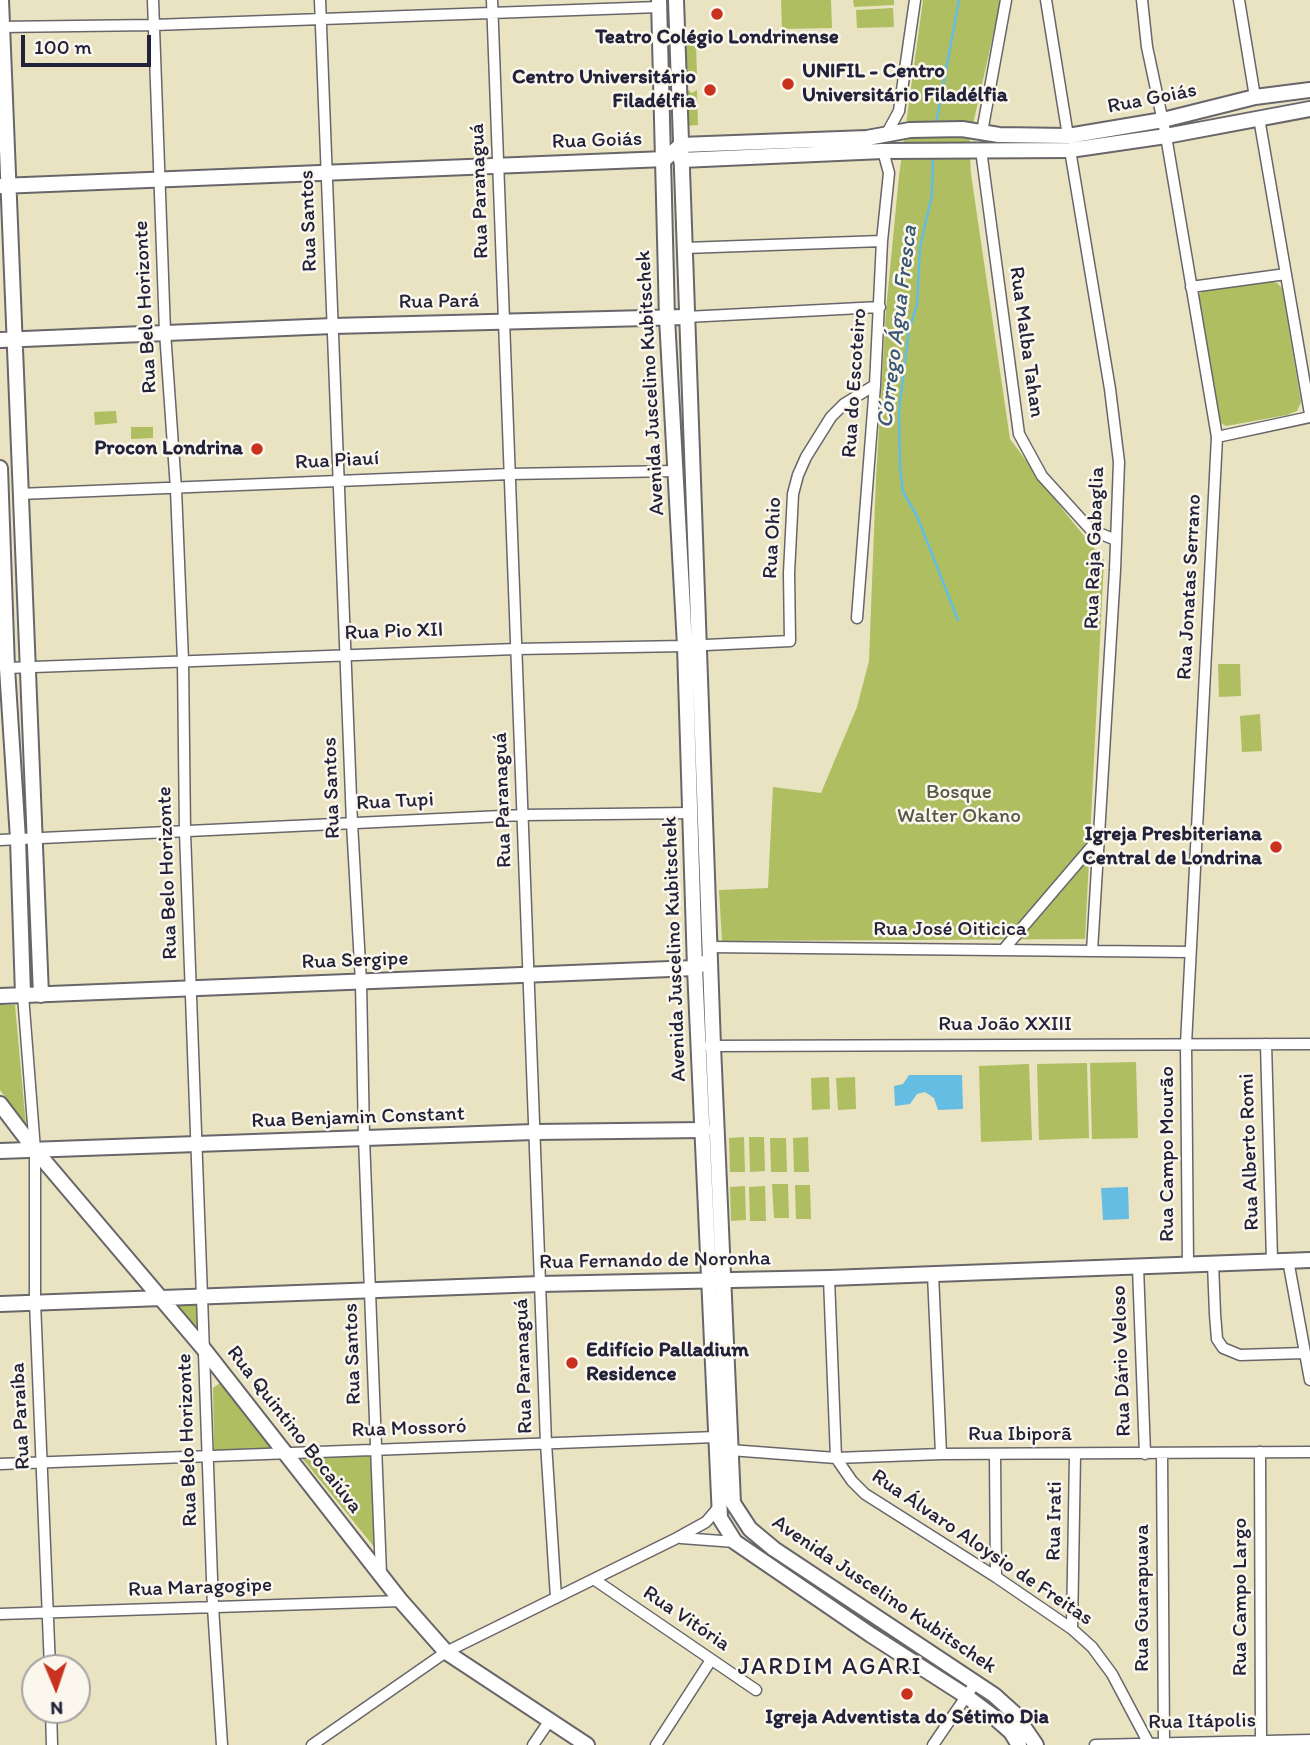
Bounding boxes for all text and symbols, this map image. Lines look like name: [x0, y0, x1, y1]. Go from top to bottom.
marker: Teatro Colégio Londrinense: [709, 6, 725, 22]
scale bar: [24, 21, 154, 65]
place label: Teatro Colégio Londrinense: [595, 25, 839, 51]
text: 100 m: [34, 34, 92, 59]
place label: UNIFIL - Centro Universitário Filadélfia: [802, 59, 1008, 109]
place label: Centro Universitário Filadélfia: [512, 65, 696, 115]
marker: UNIFIL - Centro Universitário Filadélfia: [780, 76, 796, 92]
street label: Rua Goiás: [1105, 78, 1199, 120]
marker: Centro Universitário Filadélfia: [702, 82, 718, 98]
street label: Rua Paranaguá: [465, 123, 495, 259]
street label: Rua Goiás: [551, 127, 643, 155]
street label: Rua Santos: [295, 170, 323, 272]
street label: Rua Belo Horizonte: [129, 220, 163, 394]
water label: Córrego Água Fresca: [872, 224, 924, 430]
street label: Avenida Juscelino Kubitschek: [631, 250, 671, 516]
street label: Rua Malba Tahan: [1003, 265, 1049, 419]
street label: Rua Pará: [398, 289, 480, 315]
street label: Rua do Escoteiro: [837, 307, 873, 459]
place label: Procon Londrina: [94, 436, 243, 462]
marker: Procon Londrina: [249, 441, 265, 457]
street label: Rua Piauí: [294, 446, 380, 476]
street label: Rua Raja Gabaglia: [1080, 466, 1110, 630]
street label: Rua Jonatas Serrano: [1173, 493, 1207, 681]
street label: Rua Ohio: [758, 496, 788, 580]
street label: Rua Pio XII: [344, 618, 444, 646]
street label: Rua Paranaguá: [488, 732, 518, 868]
street label: Rua Santos: [318, 737, 346, 839]
park label: Bosque Walter Okano: [897, 780, 1021, 830]
street label: Rua Belo Horizonte: [152, 786, 184, 960]
street label: Rua Tupi: [356, 787, 434, 817]
street label: Avenida Juscelino Kubitschek: [658, 816, 692, 1082]
place label: Igreja Presbiteriana Central de Londrina: [1082, 822, 1262, 872]
marker: Igreja Presbiteriana Central de Londrina: [1268, 839, 1284, 855]
street label: Rua José Oiticica: [873, 917, 1027, 943]
street label: Rua Sergipe: [301, 947, 409, 975]
street label: Rua João XXIII: [938, 1012, 1072, 1038]
street label: Rua Campo Mourão: [1155, 1066, 1181, 1242]
street label: Rua Alberto Romi: [1235, 1073, 1265, 1231]
street label: Rua Benjamin Constant: [251, 1102, 465, 1134]
street label: Rua Fernando de Noronha: [539, 1246, 771, 1276]
street label: Rua Dário Veloso: [1107, 1285, 1137, 1437]
street label: Rua Paranaguá: [509, 1298, 539, 1434]
street label: Rua Santos: [339, 1303, 367, 1405]
place label: Edifício Palladium Residence: [586, 1338, 749, 1388]
street label: Rua Quintino Bocaiúva: [221, 1341, 367, 1519]
street label: Rua Belo Horizonte: [172, 1353, 204, 1527]
marker: Edifício Palladium Residence: [564, 1355, 580, 1371]
street label: Rua Paraíba: [6, 1362, 36, 1470]
street label: Rua Mossoró: [351, 1414, 467, 1444]
street label: Rua Ibiporã: [968, 1422, 1072, 1448]
street label: Rua Álvaro Aloysio de Freitas: [866, 1464, 1098, 1632]
street label: Rua Irati: [1042, 1481, 1068, 1561]
street label: Avenida Juscelino Kubitschek: [767, 1510, 1001, 1680]
street label: Rua Campo Largo: [1228, 1518, 1254, 1676]
street label: Rua Guarapuava: [1130, 1524, 1156, 1672]
street label: Rua Maragogipe: [128, 1573, 272, 1603]
street label: Rua Vitória: [638, 1581, 734, 1657]
north arrow: [21, 1654, 91, 1724]
district label: JARDIM AGARI: [740, 1654, 920, 1682]
marker: Igreja Adventista do Sétimo Dia: [899, 1686, 915, 1702]
text: N: [50, 1697, 63, 1720]
place label: Igreja Adventista do Sétimo Dia: [765, 1705, 1049, 1731]
street label: Rua Itápolis: [1148, 1708, 1256, 1736]

